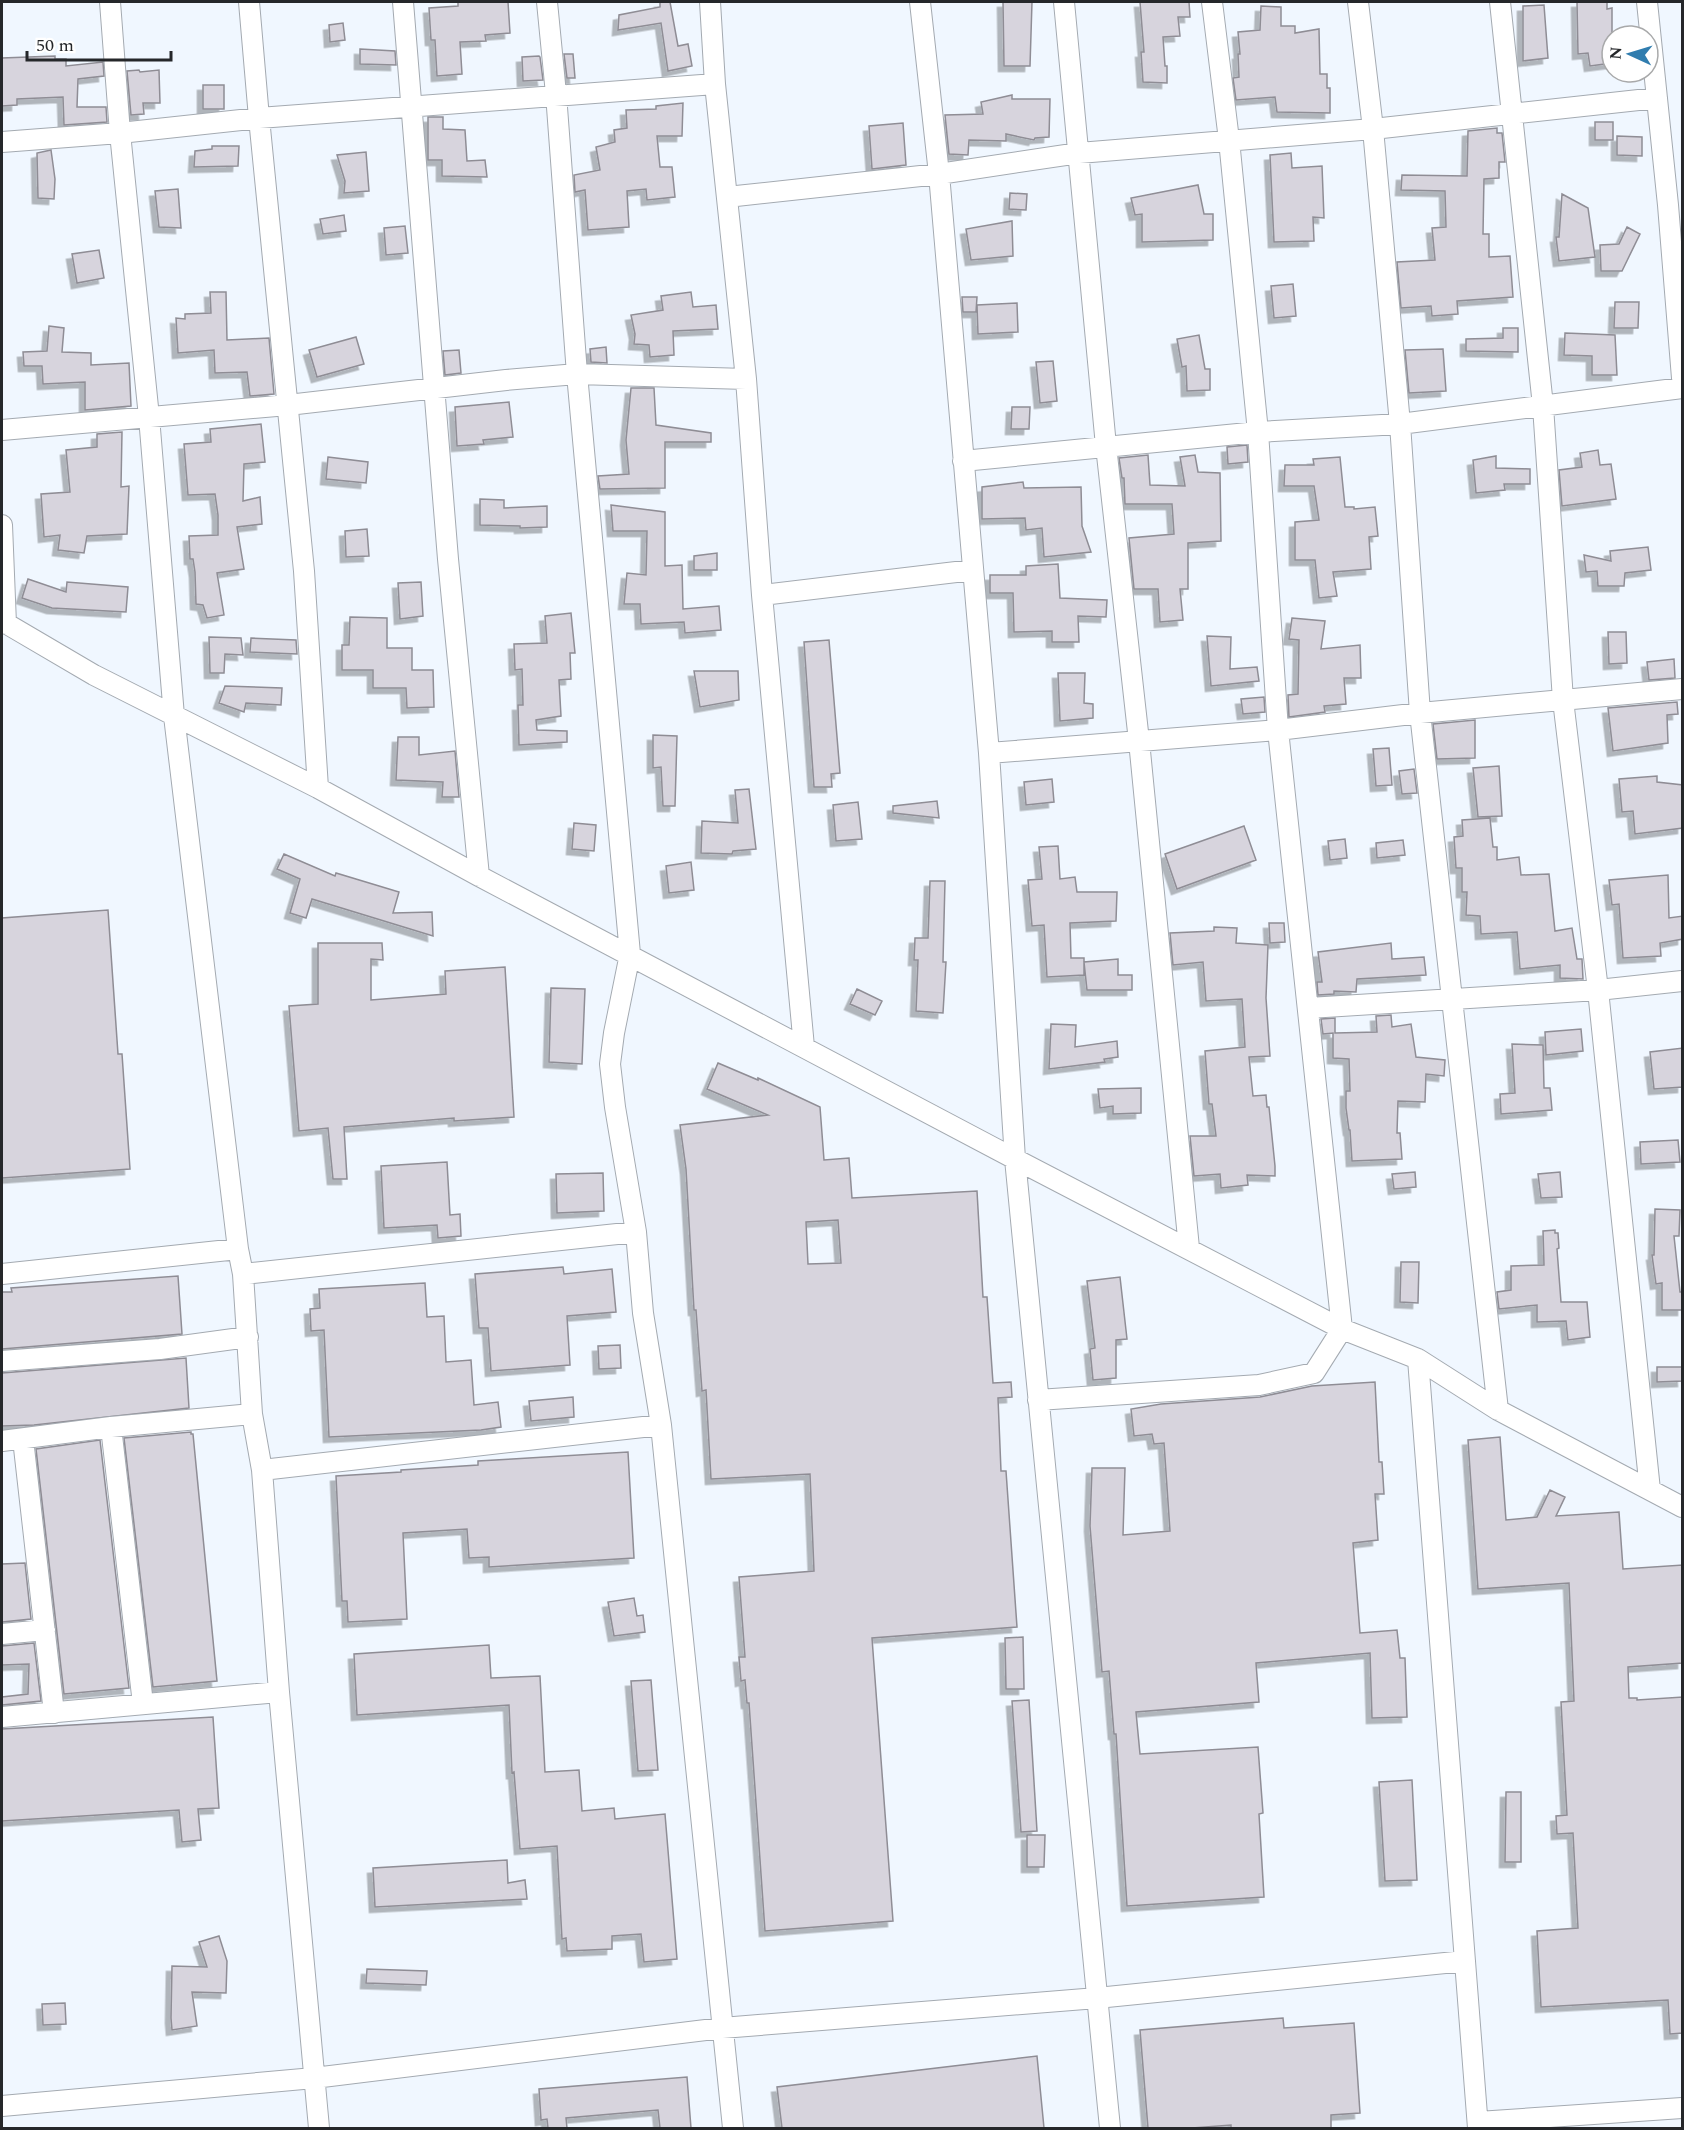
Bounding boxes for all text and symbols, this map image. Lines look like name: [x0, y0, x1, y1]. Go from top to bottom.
scale bar: [27, 24, 171, 62]
north arrow: [1600, 24, 1660, 84]
text: 50 m: [36, 32, 74, 59]
text: N: [1604, 46, 1628, 60]

